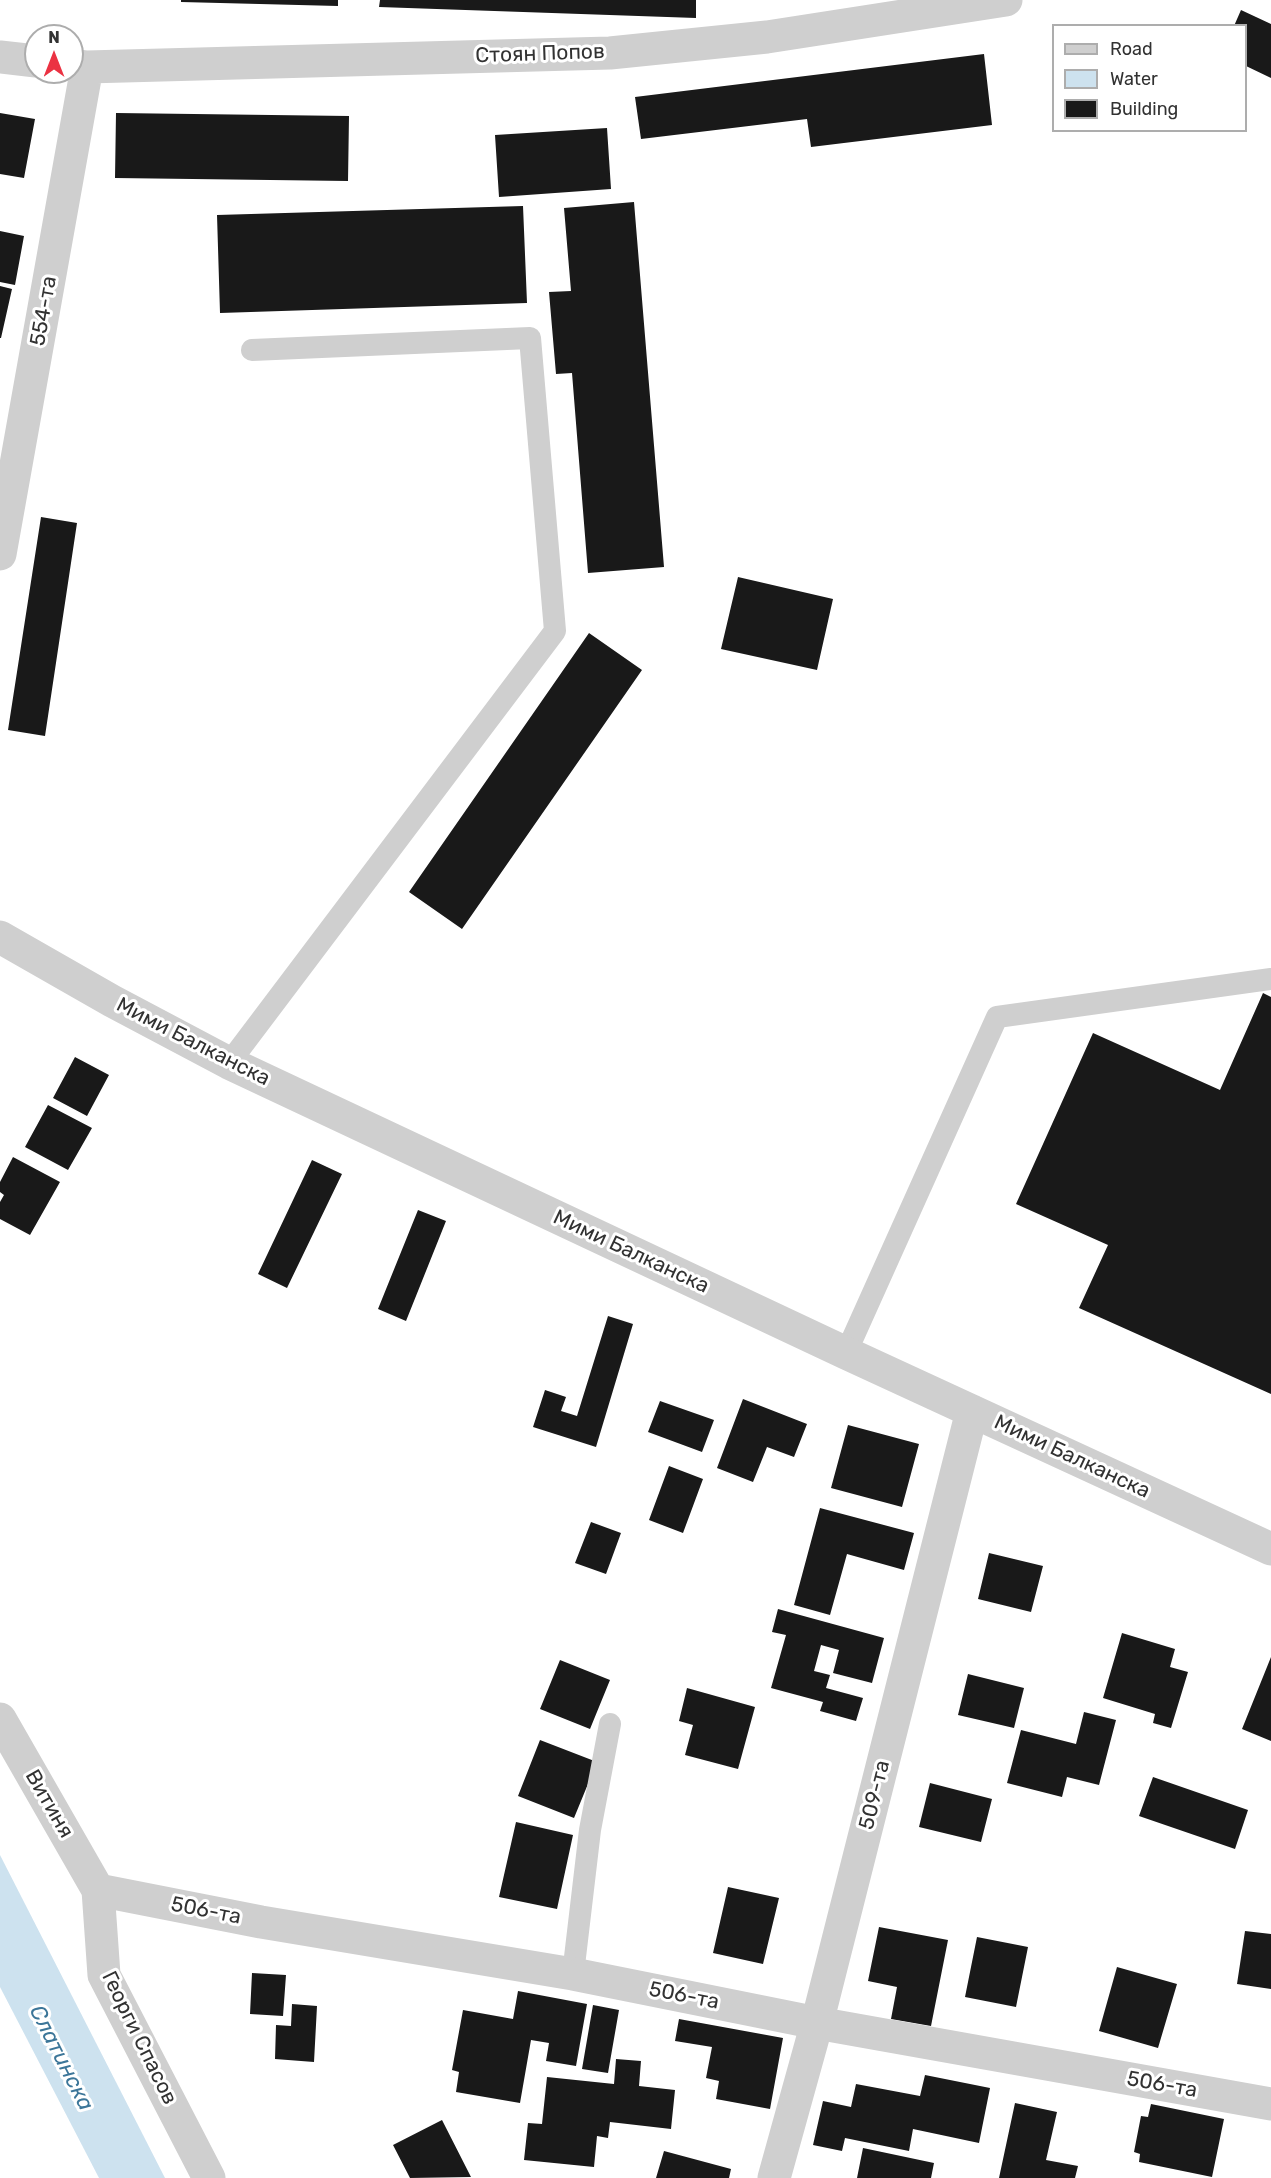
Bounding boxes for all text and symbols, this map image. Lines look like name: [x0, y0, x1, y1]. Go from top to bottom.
north arrow: [24, 24, 84, 84]
legend: [1052, 24, 1247, 132]
text: N: [48, 28, 60, 47]
text: Road: [1110, 38, 1153, 60]
street label: Стоян Попов: [475, 39, 605, 69]
text: Water: [1110, 68, 1158, 90]
text: Building: [1110, 98, 1178, 120]
street label: 554-та: [25, 274, 63, 348]
street label: Мими Балканска: [112, 992, 274, 1092]
street label: Мими Балканска: [549, 1205, 713, 1299]
street label: Мими Балканска: [990, 1410, 1154, 1504]
street label: 509-та: [854, 1758, 896, 1832]
street label: Витиня: [19, 1765, 79, 1843]
street label: 506-та: [169, 1892, 243, 1930]
street label: Георги Спасов: [96, 1967, 182, 2109]
street label: 506-та: [647, 1977, 721, 2015]
water label: Слатинска: [23, 2001, 99, 2115]
street label: 506-та: [1125, 2066, 1199, 2104]

